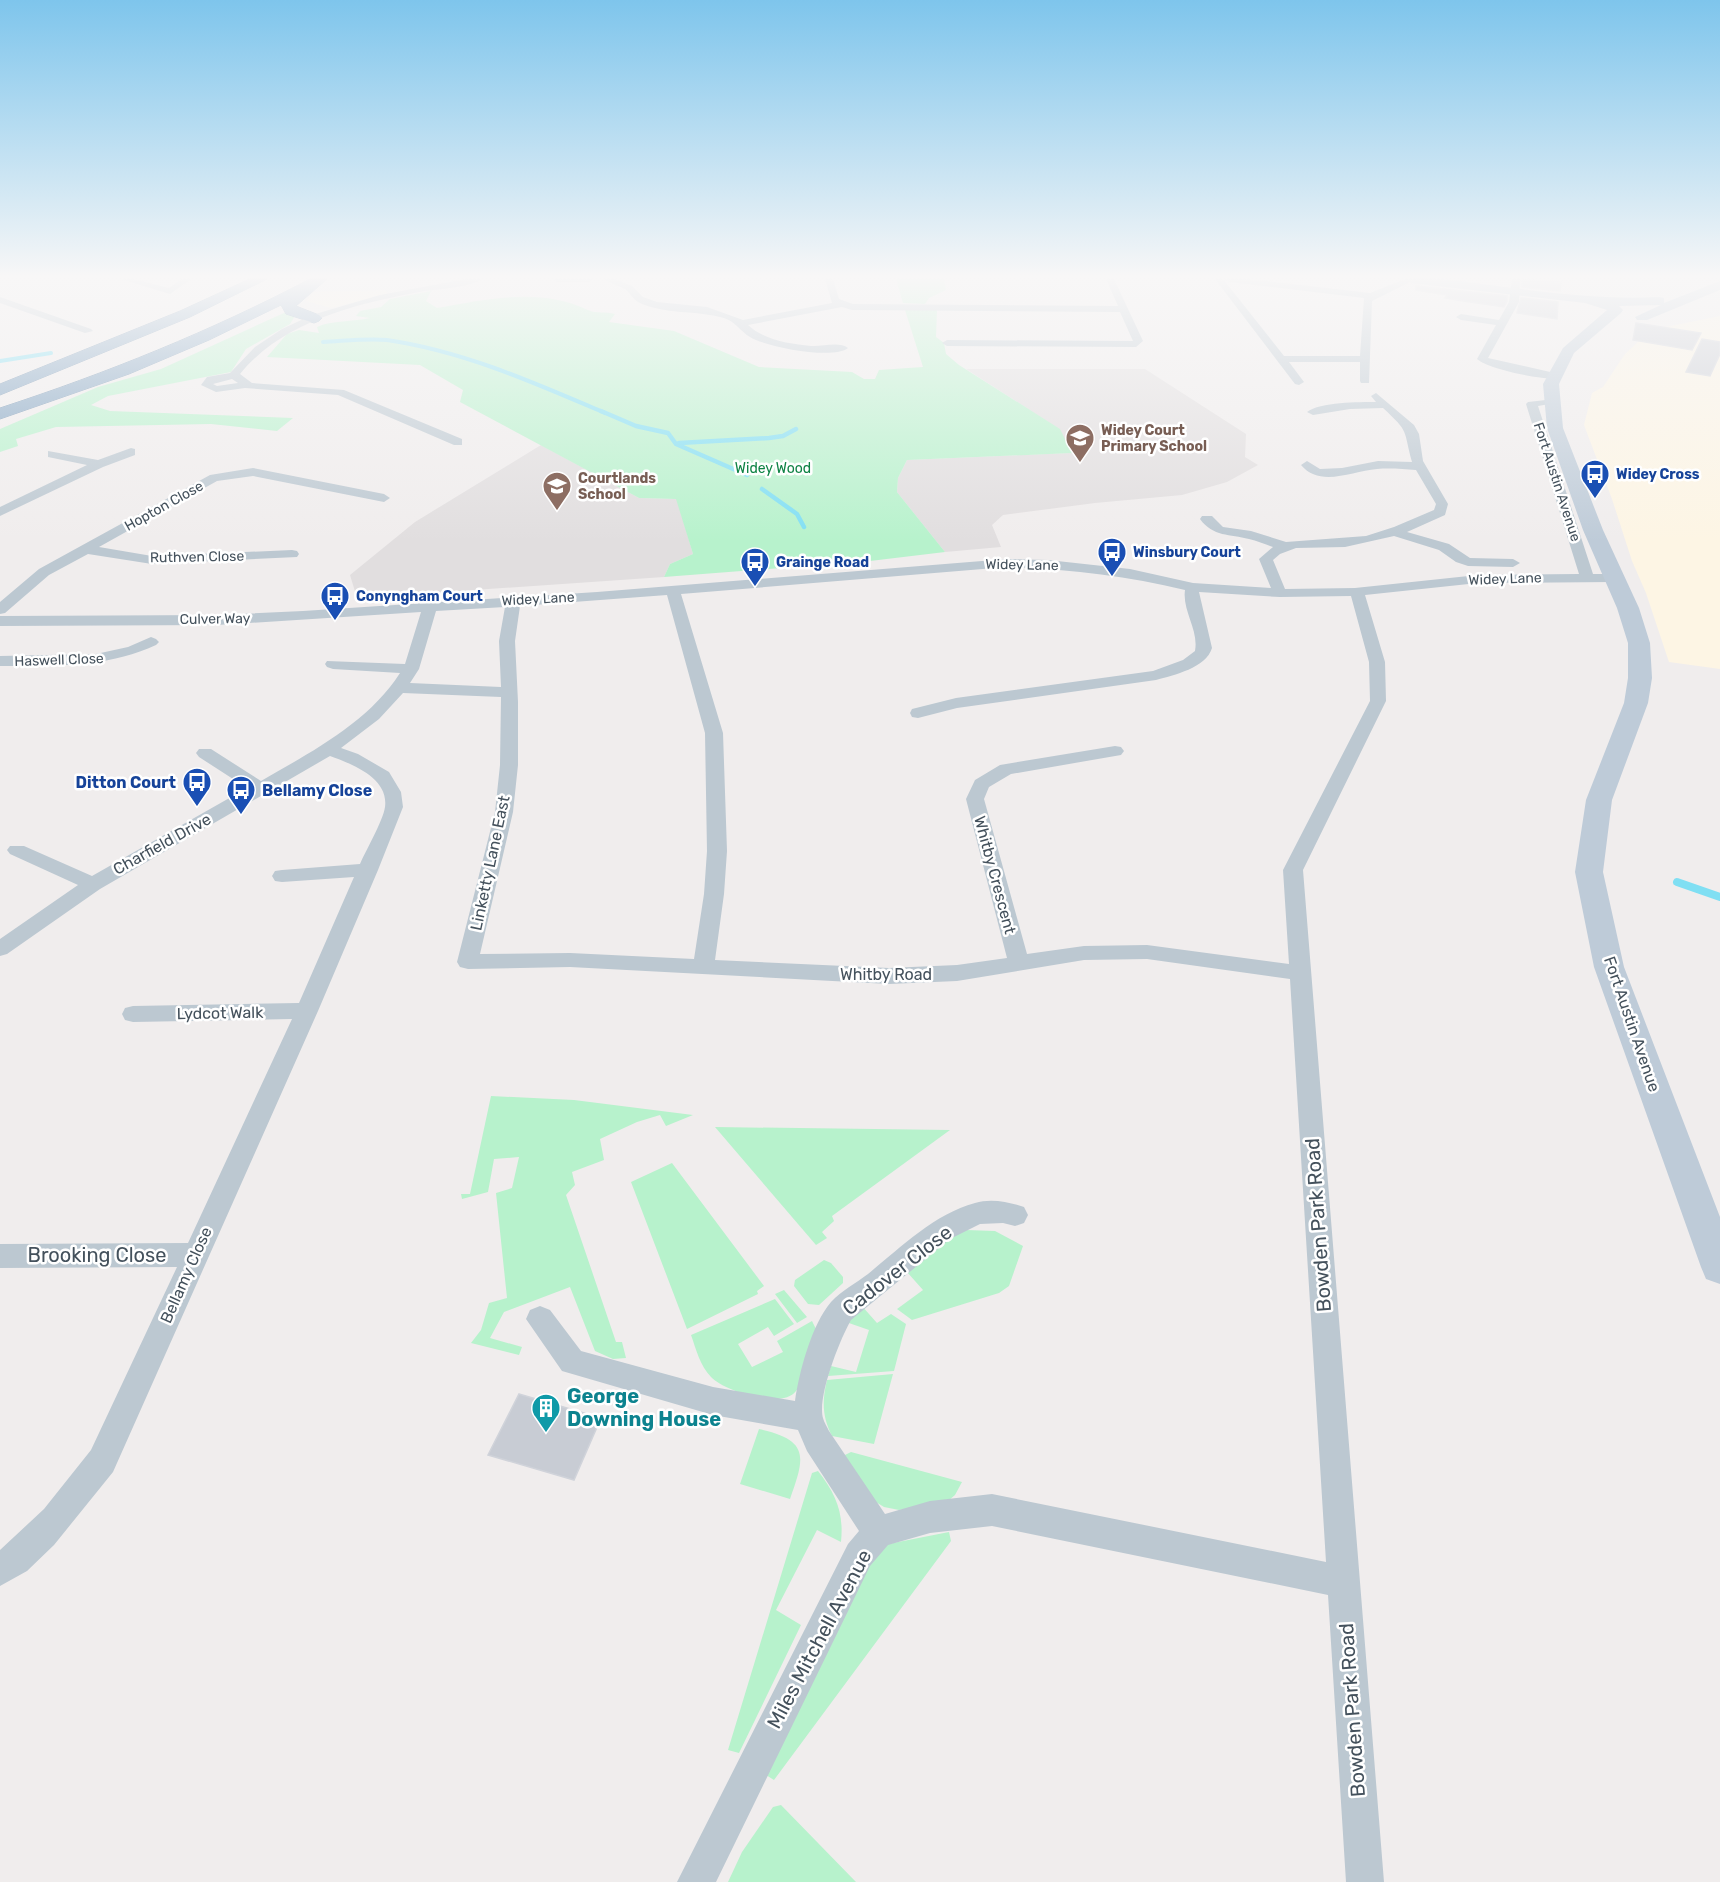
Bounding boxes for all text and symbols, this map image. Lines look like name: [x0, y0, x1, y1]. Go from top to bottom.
street label: Fort Austin Avenue: [1530, 420, 1584, 544]
school or university icon: Widey Court Primary School: [1064, 422, 1096, 464]
place label: Widey Court Primary School: [1101, 422, 1207, 455]
bus stop icon: Widey Cross: [1579, 458, 1611, 500]
park label: Widey Wood: [735, 460, 811, 477]
place label: Widey Cross: [1616, 466, 1700, 483]
school or university icon: Courtlands School: [541, 470, 573, 512]
place label: Courtlands School: [578, 470, 656, 503]
street label: Hopton Close: [122, 477, 207, 535]
bus stop icon: Winsbury Court: [1096, 536, 1128, 578]
place label: Winsbury Court: [1133, 544, 1241, 561]
bus stop icon: Grainge Road: [739, 546, 771, 588]
street label: Ruthven Close: [150, 548, 244, 566]
place label: Grainge Road: [776, 554, 869, 571]
street label: Widey Lane: [985, 556, 1059, 574]
street label: Widey Lane: [1468, 569, 1542, 589]
bus stop icon: Conyngham Court: [319, 580, 351, 622]
place label: Conyngham Court: [356, 588, 483, 605]
street label: Widey Lane: [501, 589, 575, 609]
street label: Culver Way: [179, 610, 251, 628]
street label: Haswell Close: [14, 650, 104, 670]
bus stop icon: Ditton Court: [181, 766, 213, 808]
place label: Ditton Court: [76, 773, 177, 792]
bus stop icon: Bellamy Close: [225, 774, 257, 816]
place label: Bellamy Close: [262, 781, 372, 800]
street label: Linketty Lane East: [466, 794, 514, 932]
street label: Charfield Drive: [110, 809, 214, 879]
street label: Whitby Crescent: [970, 814, 1020, 936]
street label: Fort Austin Avenue: [1600, 954, 1664, 1094]
street label: Whitby Road: [840, 965, 932, 984]
street label: Lydcot Walk: [176, 1003, 264, 1023]
street label: Bowden Park Road: [1300, 1137, 1336, 1313]
street label: Cadover Close: [837, 1220, 957, 1320]
street label: Bellamy Close: [156, 1224, 216, 1326]
street label: Brooking Close: [28, 1243, 166, 1267]
place label: George Downing House: [567, 1384, 721, 1431]
building icon: George Downing House: [530, 1392, 562, 1434]
street label: Miles Mitchell Avenue: [762, 1546, 876, 1732]
street label: Bowden Park Road: [1334, 1622, 1370, 1798]

